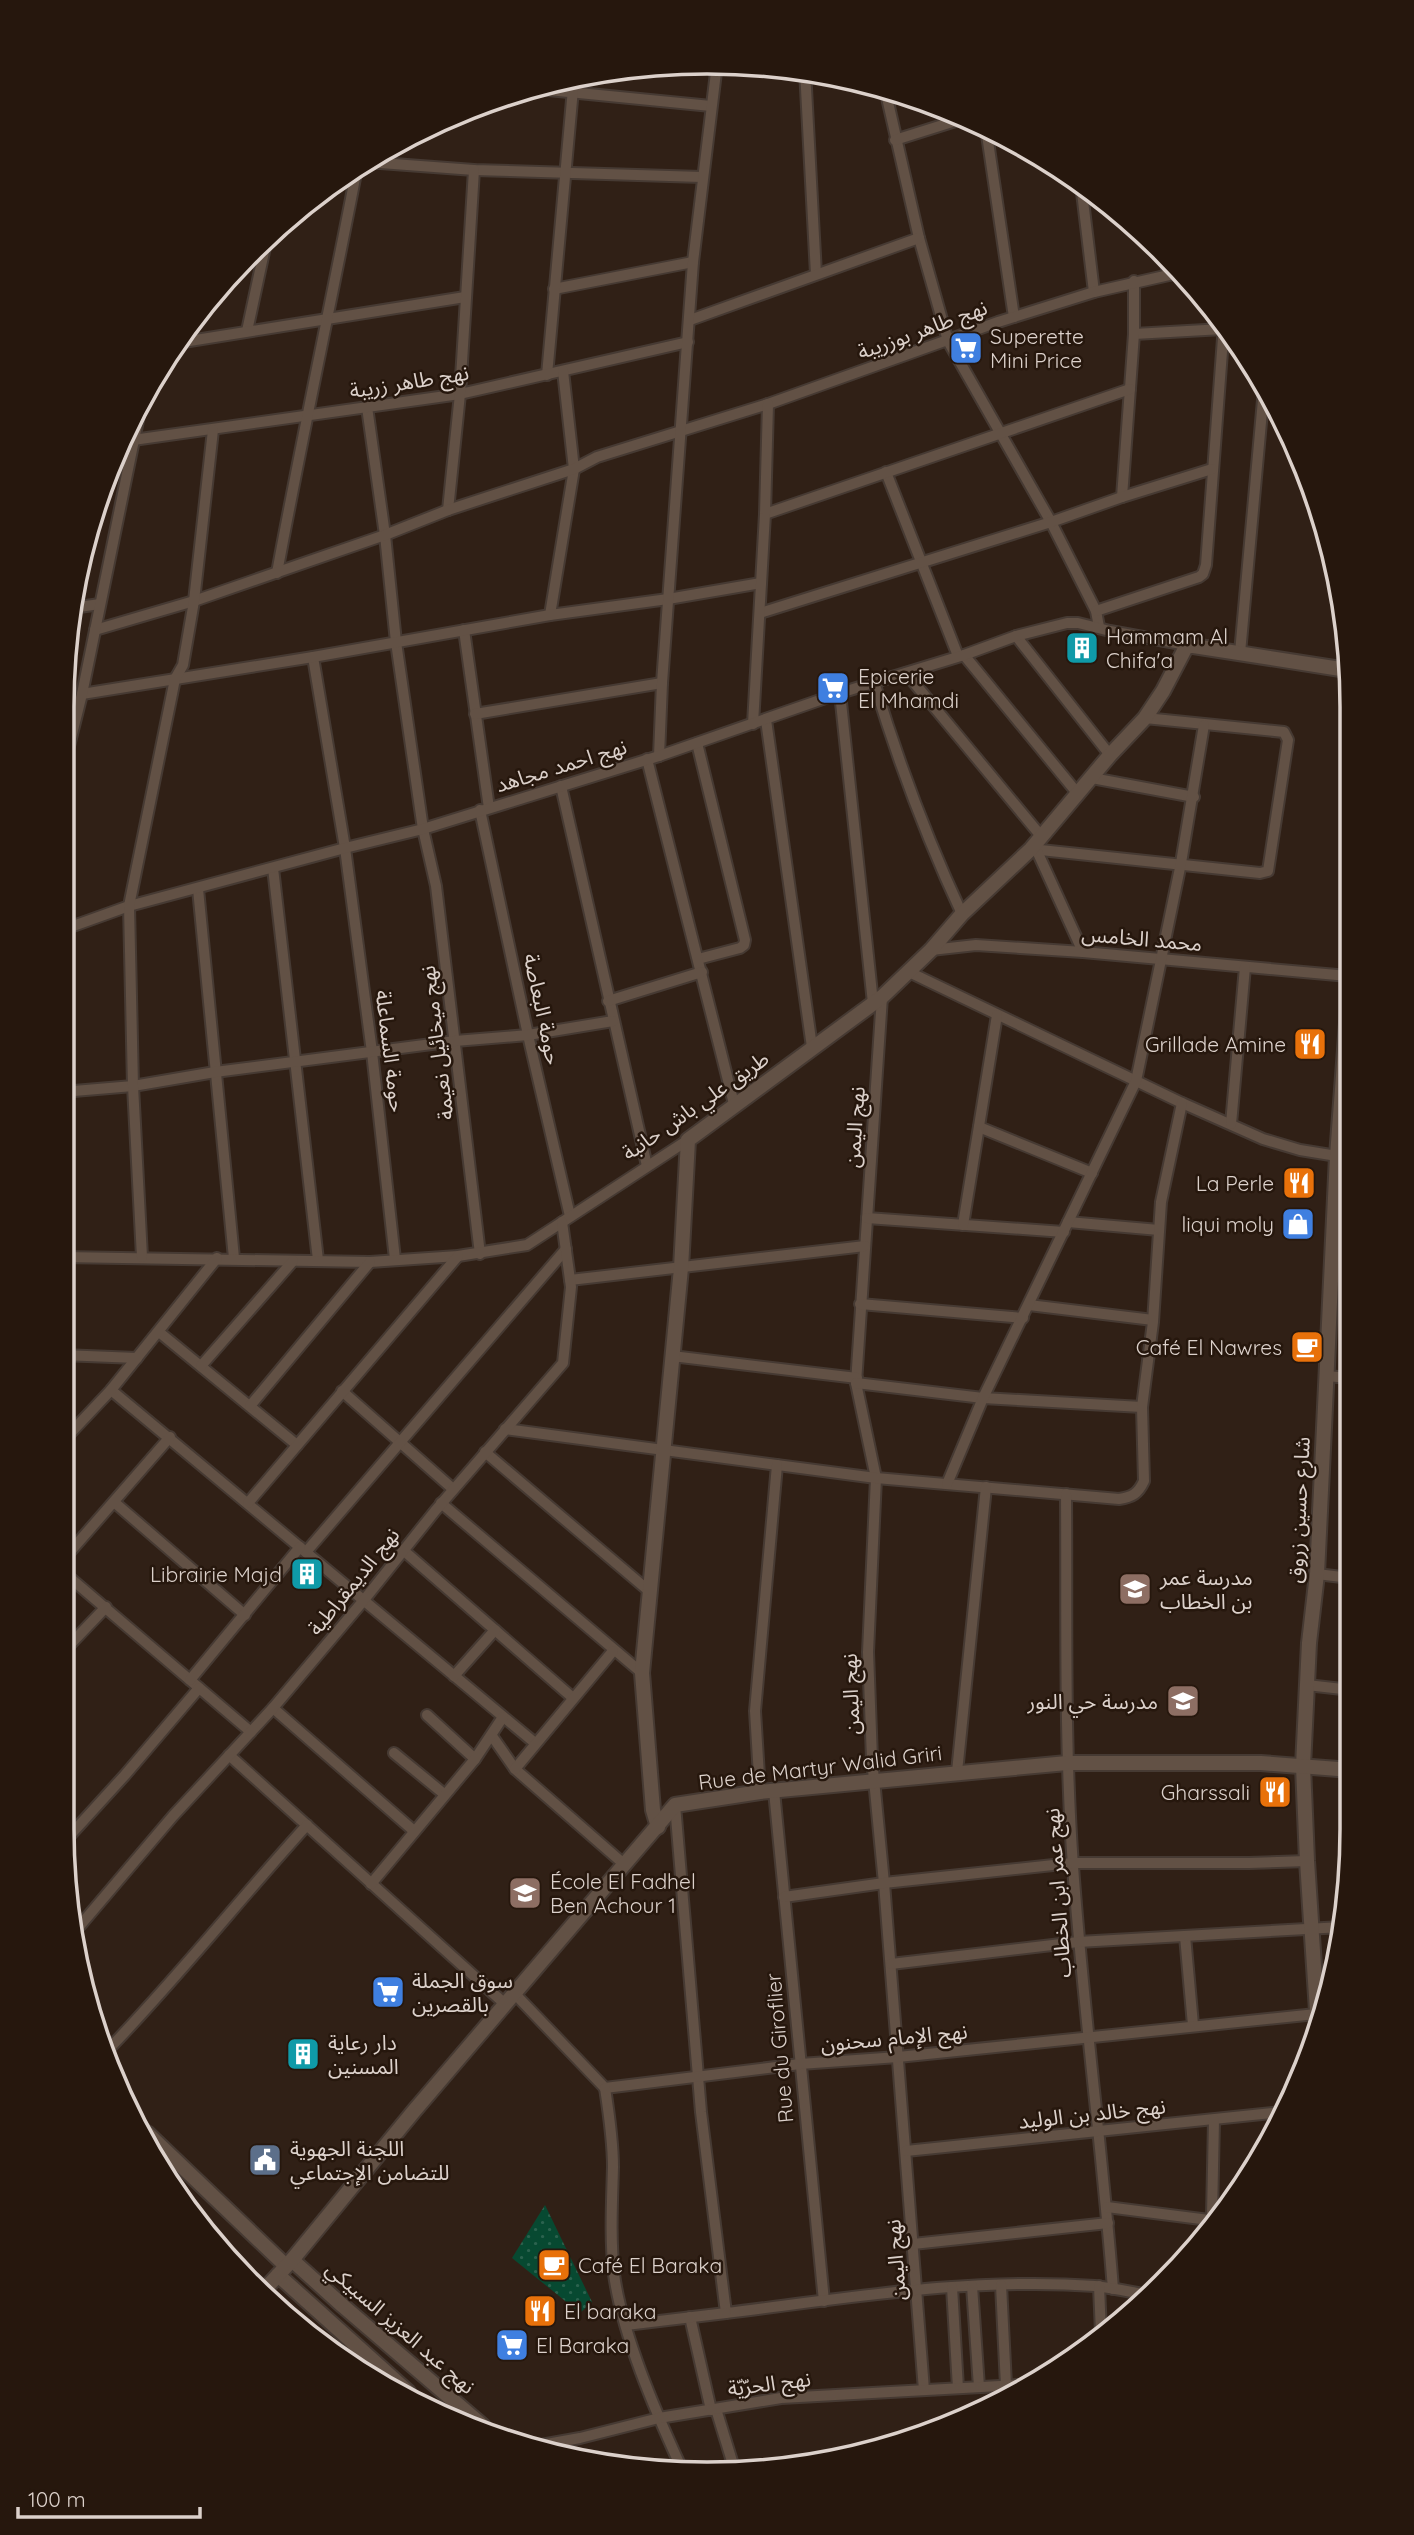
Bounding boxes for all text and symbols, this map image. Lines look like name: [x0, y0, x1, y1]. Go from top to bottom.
street label: نهج طاهر بوزريبة: [854, 294, 991, 367]
place label: Superette Mini Price: [990, 323, 1084, 373]
supermarket icon: Superette Mini Price: [947, 329, 985, 367]
street label: نهج طاهر زريبة: [347, 359, 471, 406]
place label: Hammam Al Chifa'a: [1106, 623, 1228, 673]
building icon: Hammam Al Chifa'a: [1063, 629, 1101, 667]
place label: Epicerie El Mhamdi: [858, 663, 959, 713]
supermarket icon: Epicerie El Mhamdi: [814, 669, 852, 707]
street label: نهج احمد مجاهد: [492, 733, 631, 800]
street label: محمد الخامس: [1081, 920, 1203, 956]
street label: حومة البعاصة: [519, 951, 567, 1067]
street label: نهج ميخائيل نعيمة: [414, 964, 461, 1122]
street label: حومة السماعلة: [371, 988, 411, 1114]
restaurant icon: Grillade Amine: [1291, 1025, 1329, 1063]
place label: Grillade Amine: [1145, 1031, 1286, 1057]
street label: طريق علي باش حانبة: [617, 1045, 776, 1169]
street label: نهج اليمن: [838, 1085, 873, 1169]
restaurant icon: La Perle: [1280, 1164, 1318, 1202]
place label: La Perle: [1196, 1170, 1274, 1196]
shop icon: liqui moly: [1279, 1205, 1317, 1243]
place label: liqui moly: [1181, 1211, 1274, 1237]
cafe icon: Café El Nawres: [1288, 1328, 1326, 1366]
place label: Café El Nawres: [1136, 1334, 1282, 1360]
street label: شارع حسين زروق: [1281, 1436, 1318, 1584]
street label: نهج الديمقراطية: [302, 1522, 407, 1642]
building icon: Librairie Majd: [288, 1555, 326, 1593]
place label: Librairie Majd: [150, 1561, 282, 1587]
place label: مدرسة عمر بن الخطاب: [1159, 1564, 1253, 1614]
school or university icon: مدرسة عمر بن الخطاب: [1116, 1570, 1154, 1608]
street label: نهج اليمن: [836, 1653, 867, 1735]
school or university icon: مدرسة حي النور: [1164, 1682, 1202, 1720]
place label: مدرسة حي النور: [1026, 1688, 1158, 1718]
street label: Rue de Martyr Walid Griri: [697, 1739, 943, 1795]
restaurant icon: Gharssali: [1256, 1773, 1294, 1811]
place label: Gharssali: [1161, 1779, 1250, 1805]
street label: نهج عمر ابن الخطاب: [1038, 1807, 1079, 1979]
place label: École El Fadhel Ben Achour 1: [550, 1868, 696, 1918]
school or university icon: École El Fadhel Ben Achour 1: [506, 1874, 544, 1912]
place label: سوق الجملة بالقصرين: [412, 1967, 513, 2017]
street label: Rue du Giroflier: [759, 1972, 799, 2124]
supermarket icon: سوق الجملة بالقصرين: [369, 1973, 407, 2011]
street label: نهج الإمام سحنون: [820, 2018, 969, 2060]
place label: دار رعاية المسنين: [328, 2029, 399, 2079]
building icon: دار رعاية المسنين: [284, 2035, 322, 2073]
street label: نهج خالد بن الوليد: [1017, 2092, 1167, 2137]
place label: اللجنة الجهوية للتضامن الإجتماعي: [290, 2135, 449, 2189]
public building icon: اللجنة الجهوية للتضامن الإجتماعي: [246, 2141, 284, 2179]
street label: نهج اليمن: [879, 2218, 914, 2302]
cafe icon: Café El Baraka: [535, 2246, 573, 2284]
place label: Café El Baraka: [578, 2252, 722, 2278]
street label: نهج عبد العزيز السبيكي: [319, 2255, 481, 2402]
restaurant icon: El baraka: [521, 2292, 559, 2330]
place label: El baraka: [564, 2298, 656, 2324]
supermarket icon: El Baraka: [493, 2326, 531, 2364]
place label: El Baraka: [536, 2332, 629, 2358]
street label: نهج الحرّيّة: [726, 2365, 812, 2404]
scale bar: [18, 2476, 200, 2520]
text: 100 m: [28, 2486, 86, 2512]

